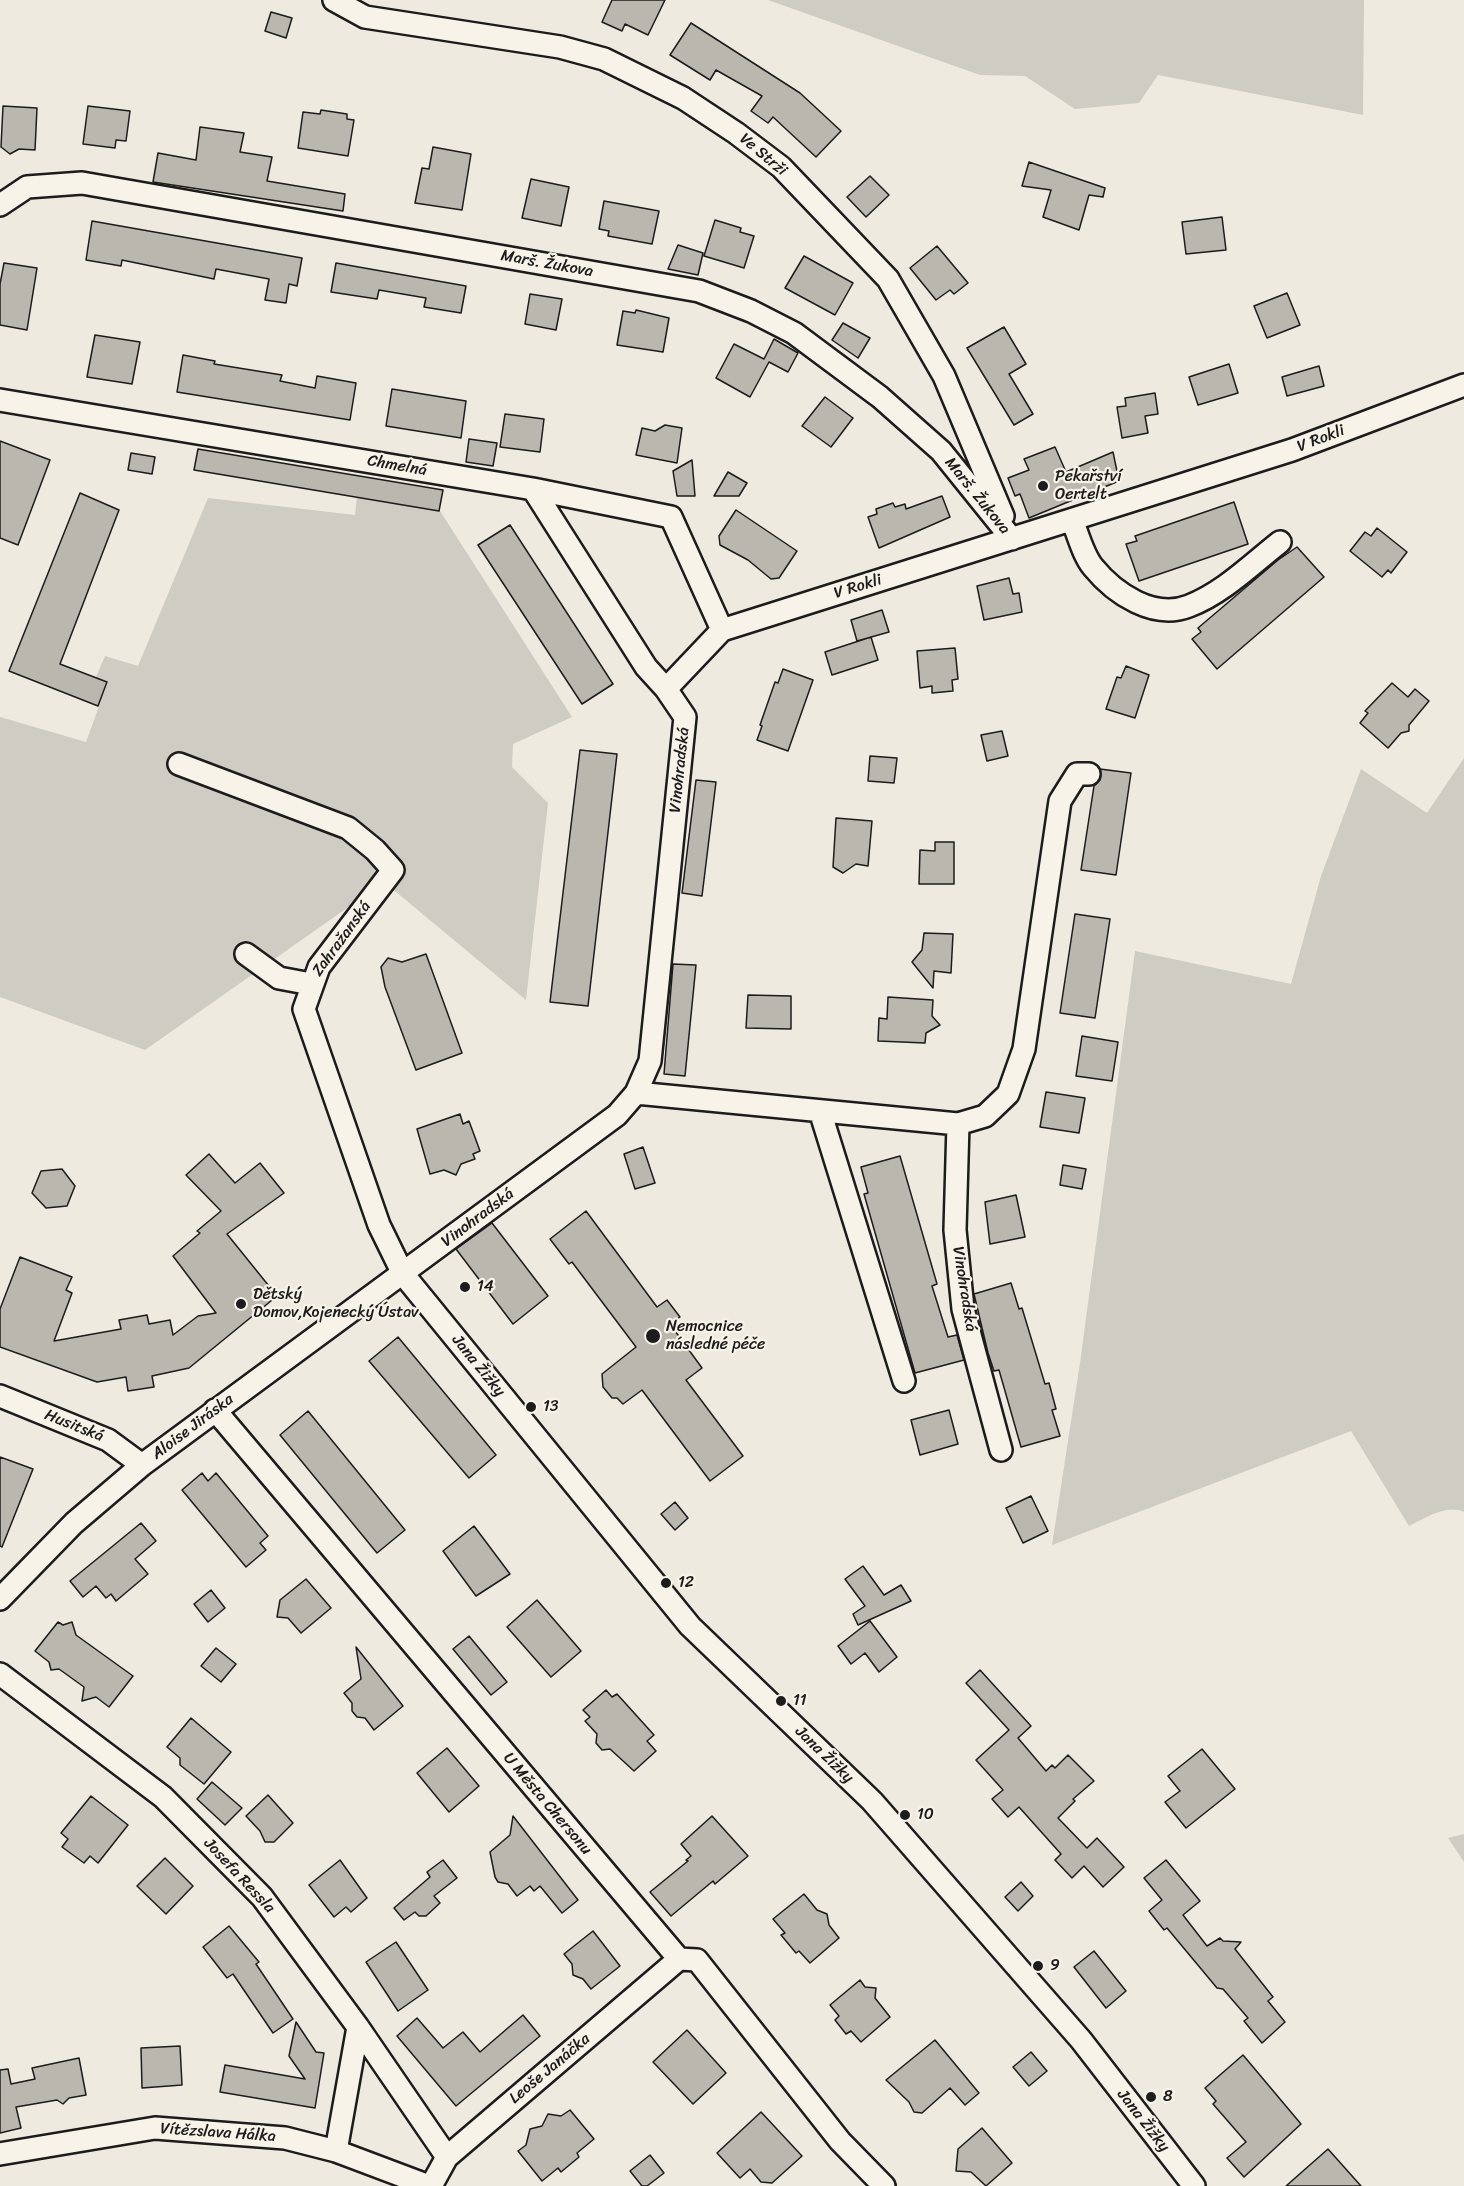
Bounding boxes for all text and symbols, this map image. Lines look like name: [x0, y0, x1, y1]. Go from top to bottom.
street label: Ve Strži: [735, 130, 791, 180]
street label: Marš. Žukova: [499, 246, 595, 282]
street label: V Rokli: [1295, 421, 1347, 457]
street label: Chmelná: [366, 451, 428, 481]
street label: Marš. Žukova: [940, 454, 1014, 538]
place label: Pekařství Oertelt: [1055, 467, 1122, 505]
marker: Pekařství Oertelt: [1036, 479, 1050, 493]
street label: V Rokli: [832, 571, 884, 603]
street label: Vinohradská: [666, 726, 694, 814]
street label: Zahražanská: [308, 898, 376, 980]
street label: Vinohradská: [438, 1184, 518, 1252]
street label: Vinohradská: [948, 1245, 980, 1333]
place label: 14: [477, 1277, 494, 1297]
marker: 14: [458, 1280, 472, 1294]
place label: Dětský Domov,Kojenecký Ústav: [253, 1285, 419, 1323]
marker: Dětský Domov,Kojenecký Ústav: [234, 1297, 248, 1311]
place label: Nemocnice následné péče: [666, 1317, 765, 1355]
marker: Nemocnice následné péče: [644, 1327, 662, 1345]
street label: Jana Žižky: [447, 1331, 509, 1401]
street label: Aloise Jiráska: [148, 1390, 238, 1464]
place label: 13: [543, 1397, 559, 1417]
marker: 13: [524, 1400, 538, 1414]
street label: Husitská: [42, 1406, 106, 1446]
place label: 12: [678, 1573, 694, 1593]
marker: 12: [659, 1576, 673, 1590]
place label: 11: [793, 1691, 807, 1711]
marker: 11: [774, 1694, 788, 1708]
street label: Jana Žižky: [791, 1722, 857, 1788]
street label: U Města Chersonu: [499, 1749, 595, 1859]
place label: 10: [917, 1805, 934, 1825]
marker: 10: [898, 1808, 912, 1822]
street label: Josefa Ressla: [199, 1834, 279, 1918]
place label: 9: [1050, 1956, 1060, 1976]
marker: 9: [1031, 1959, 1045, 1973]
street label: Leoše Janáčka: [506, 2030, 594, 2108]
street label: Jana Žižky: [1113, 2086, 1173, 2156]
place label: 8: [1163, 2087, 1173, 2107]
marker: 8: [1144, 2090, 1158, 2104]
street label: Vítězslava Hálka: [159, 2119, 277, 2147]

